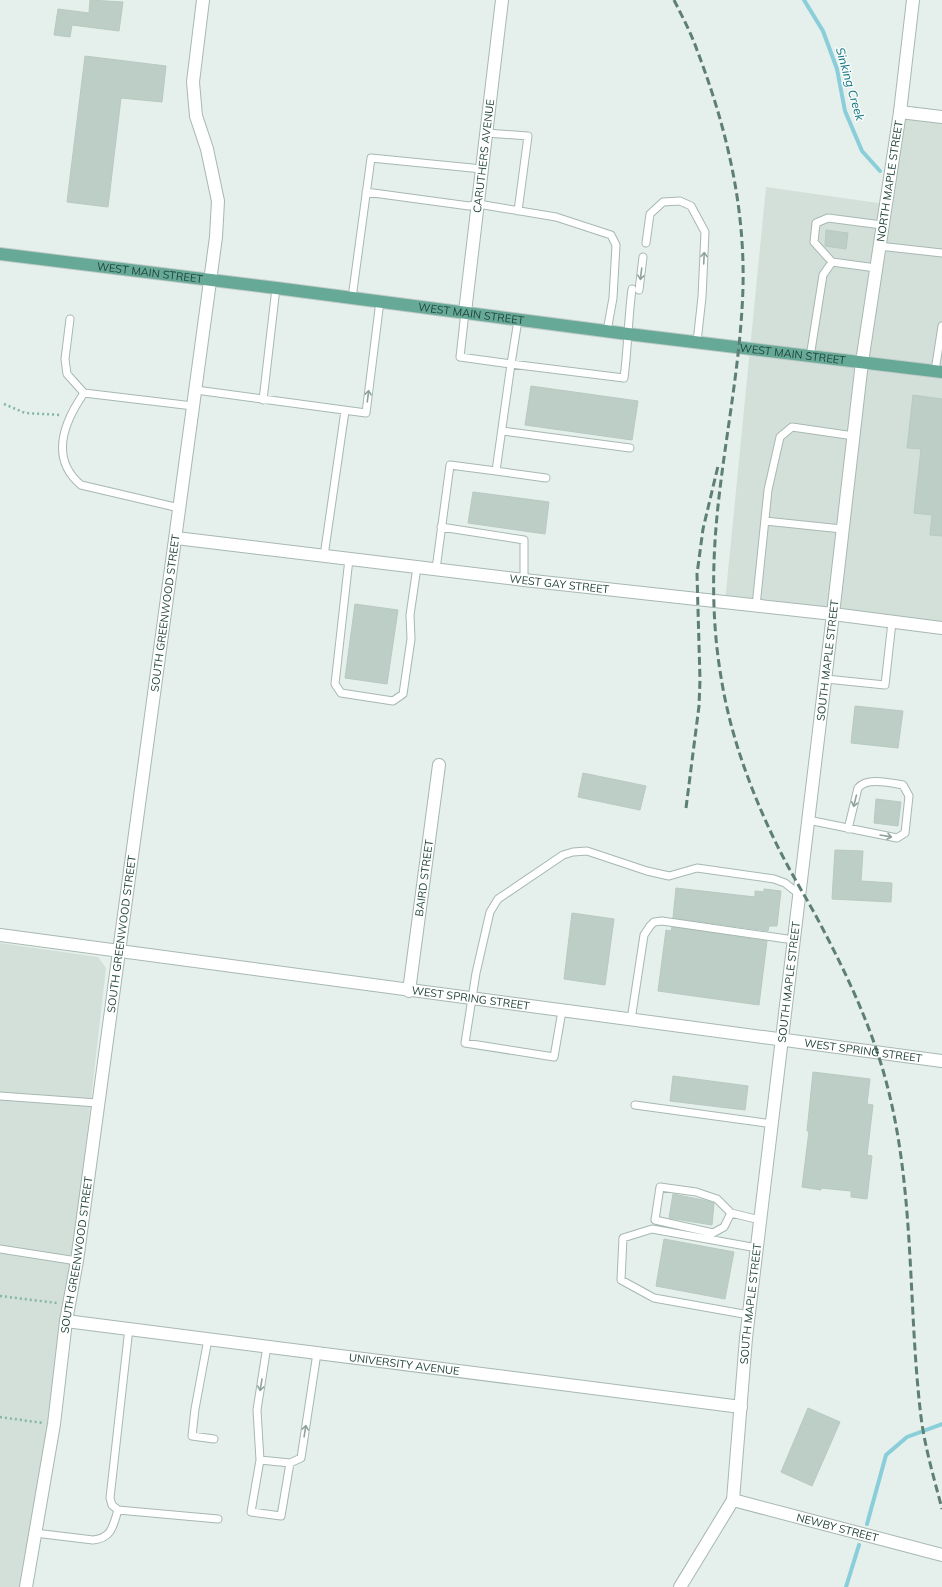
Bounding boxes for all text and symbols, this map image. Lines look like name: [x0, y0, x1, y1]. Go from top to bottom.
water label: Sinking Creek: [833, 45, 868, 123]
street label: CARUTHERS AVENUE: [470, 98, 497, 214]
street label: NORTH MAPLE STREET: [873, 119, 906, 243]
one-way arrow: [700, 252, 707, 265]
street label: WEST MAIN STREET: [96, 259, 204, 286]
one-way arrow: [637, 267, 645, 280]
street label: WEST MAIN STREET: [417, 300, 525, 327]
street label: WEST MAIN STREET: [739, 341, 847, 367]
one-way arrow: [365, 390, 372, 403]
street label: SOUTH GREENWOOD STREET: [147, 533, 183, 693]
street label: WEST GAY STREET: [509, 571, 610, 596]
street label: SOUTH MAPLE STREET: [813, 599, 842, 722]
one-way arrow: [851, 794, 858, 807]
one-way arrow: [879, 832, 892, 840]
street label: BAIRD STREET: [412, 838, 436, 917]
street label: SOUTH GREENWOOD STREET: [104, 854, 139, 1014]
street label: SOUTH MAPLE STREET: [775, 920, 803, 1043]
street label: WEST SPRING STREET: [411, 983, 531, 1013]
street label: WEST SPRING STREET: [803, 1036, 924, 1065]
street label: SOUTH GREENWOOD STREET: [58, 1175, 95, 1334]
street label: SOUTH MAPLE STREET: [737, 1242, 764, 1365]
street label: UNIVERSITY AVENUE: [348, 1350, 460, 1378]
one-way arrow: [257, 1378, 265, 1391]
one-way arrow: [301, 1425, 309, 1438]
street label: NEWBY STREET: [795, 1510, 880, 1545]

